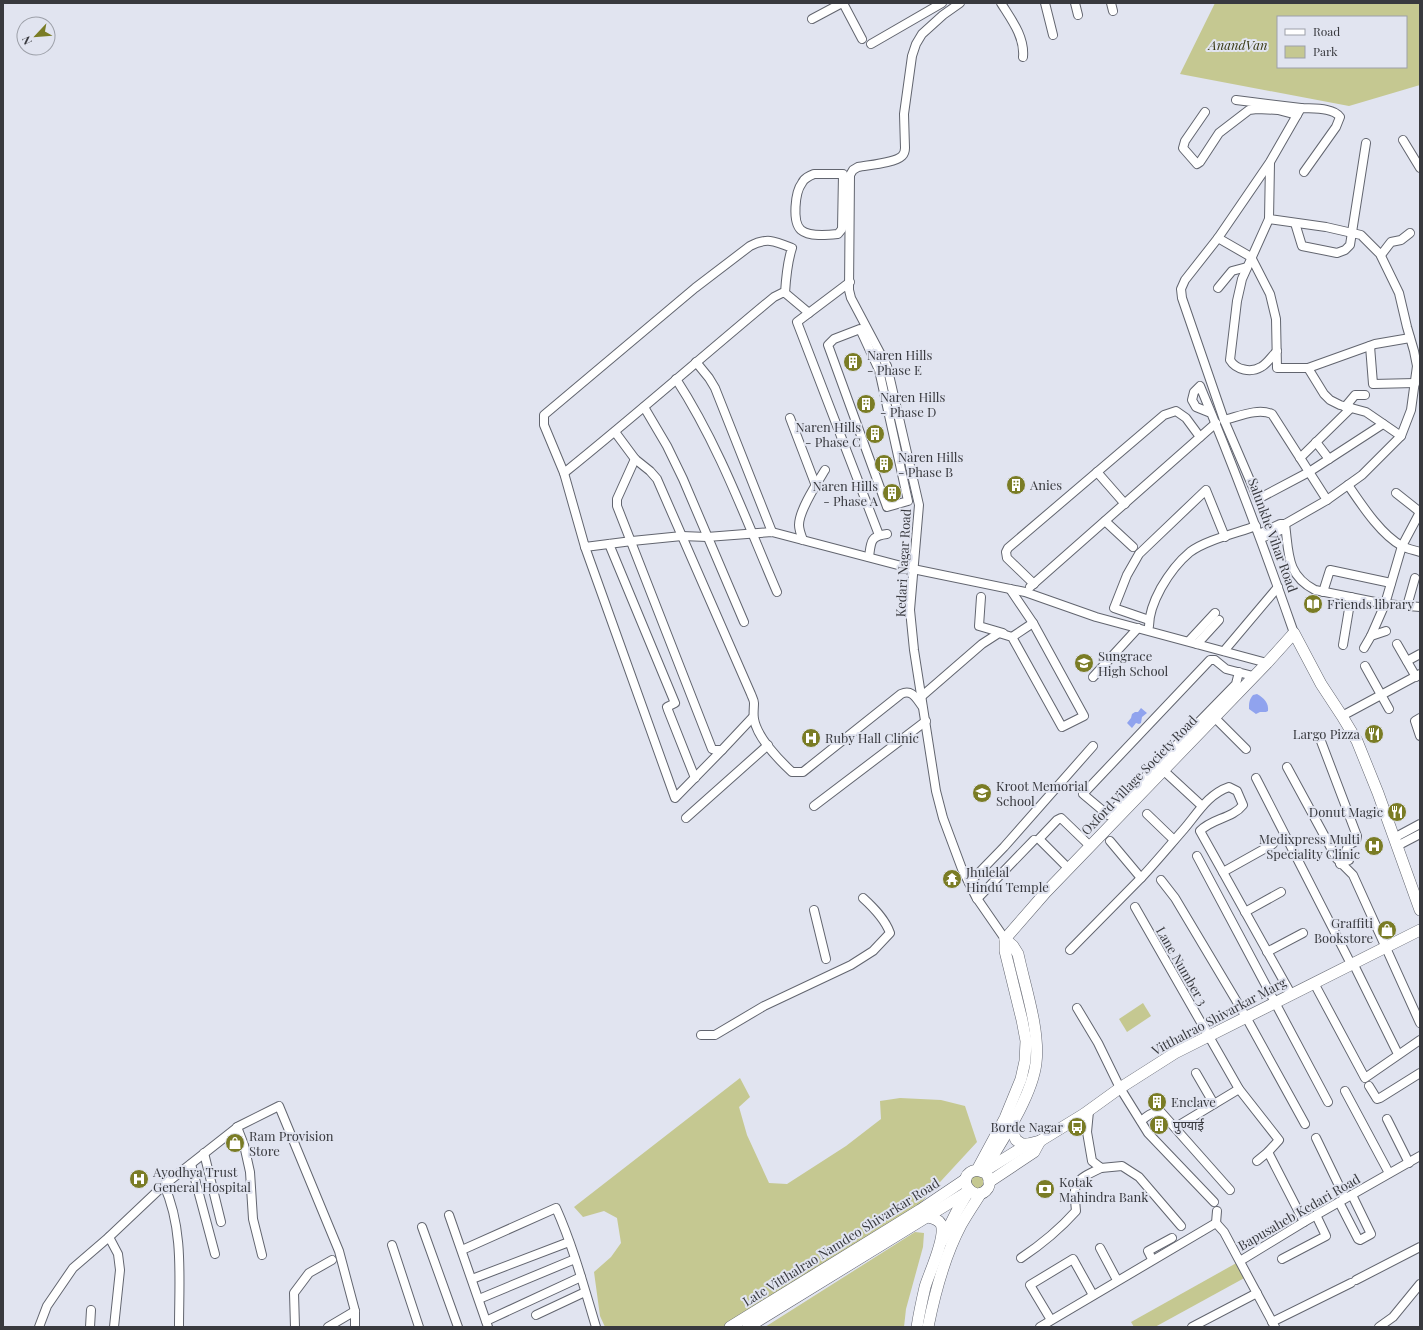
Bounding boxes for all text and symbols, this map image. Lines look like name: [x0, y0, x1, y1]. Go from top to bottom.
north arrow: [16, 16, 56, 56]
legend: [1277, 16, 1407, 68]
text: Road: [1313, 23, 1340, 39]
text: N: [18, 34, 35, 47]
park label: AnandVan: [1206, 36, 1268, 53]
text: Park: [1313, 43, 1338, 59]
place label: Naren Hills - Phase E: [867, 346, 933, 378]
building icon: Naren Hills - Phase E: [842, 351, 864, 373]
place label: Naren Hills - Phase D: [880, 388, 946, 420]
building icon: Naren Hills - Phase D: [855, 393, 877, 415]
place label: Naren Hills - Phase C: [796, 418, 861, 450]
building icon: Naren Hills - Phase C: [864, 423, 886, 445]
place label: Naren Hills - Phase B: [898, 448, 964, 480]
building icon: Naren Hills - Phase B: [873, 453, 895, 475]
building icon: Anies: [1005, 474, 1027, 496]
street label: Salunkhe Vihar Road: [1245, 475, 1302, 595]
place label: Anies: [1029, 476, 1062, 493]
place label: Naren Hills - Phase A: [813, 477, 879, 509]
building icon: Naren Hills - Phase A: [881, 482, 903, 504]
street label: Kedari Nagar Road: [891, 508, 914, 618]
library icon: Friends library: [1302, 593, 1324, 615]
place label: Friends library: [1327, 595, 1414, 612]
place label: Sungrace High School: [1098, 647, 1168, 679]
school or university icon: Sungrace High School: [1073, 652, 1095, 674]
street label: Oxford Village Society Road: [1077, 711, 1201, 838]
restaurant icon: Largo Pizza: [1363, 723, 1385, 745]
place label: Largo Pizza: [1293, 725, 1361, 742]
hospital icon: Ruby Hall Clinic: [800, 727, 822, 749]
place label: Ruby Hall Clinic: [825, 729, 919, 746]
place label: Kroot Memorial School: [996, 777, 1088, 809]
school or university icon: Kroot Memorial School: [971, 782, 993, 804]
restaurant icon: Donut Magic: [1386, 801, 1408, 823]
place label: Donut Magic: [1309, 803, 1383, 820]
place label: Medixpress Multi Speciality Clinic: [1259, 830, 1360, 862]
hospital icon: Medixpress Multi Speciality Clinic: [1363, 835, 1385, 857]
place label: Jhulelal Hindu Temple: [965, 863, 1049, 895]
temple icon: Jhulelal Hindu Temple: [941, 868, 963, 890]
place label: Graffiti Bookstore: [1314, 914, 1373, 946]
shop icon: Graffiti Bookstore: [1376, 919, 1398, 941]
street label: Lane Number 3: [1153, 923, 1212, 1008]
street label: Vitthalrao Shivarkar Marg: [1148, 973, 1289, 1059]
building icon: Enclave: [1146, 1091, 1168, 1113]
place label: Enclave: [1171, 1093, 1216, 1110]
building icon: पुण्याई: [1148, 1114, 1170, 1136]
bus stop icon: Borde Nagar: [1066, 1116, 1088, 1138]
place label: पुण्याई: [1173, 1116, 1205, 1134]
place label: Borde Nagar: [991, 1118, 1063, 1135]
place label: Ram Provision Store: [249, 1127, 334, 1159]
shop icon: Ram Provision Store: [224, 1132, 246, 1154]
place label: Ayodhya Trust General Hospital: [152, 1163, 251, 1195]
hospital icon: Ayodhya Trust General Hospital: [128, 1168, 150, 1190]
street label: Bapusaheb Kedari Road: [1235, 1169, 1363, 1253]
street label: Late Vitthalrao Namdeo Shivarkar Road: [739, 1173, 943, 1309]
place label: Kotak Mahindra Bank: [1059, 1173, 1149, 1205]
bank icon: Kotak Mahindra Bank: [1034, 1178, 1056, 1200]

